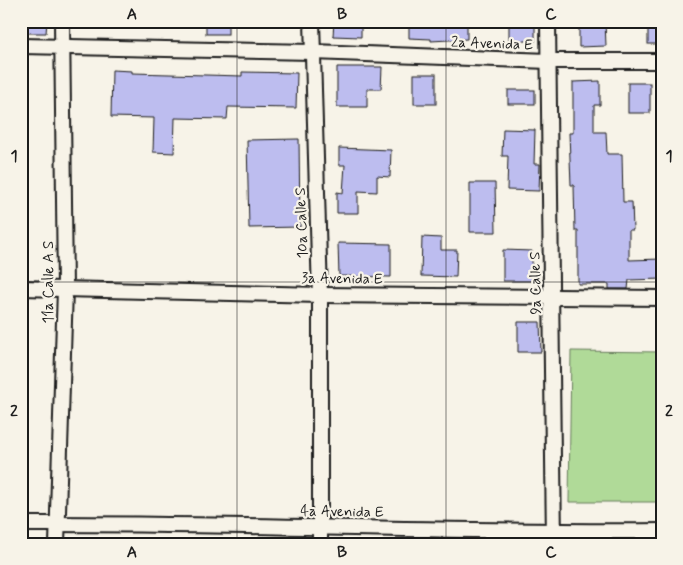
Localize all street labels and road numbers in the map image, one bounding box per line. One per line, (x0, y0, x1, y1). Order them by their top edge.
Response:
street label: 2a Avenida E (451, 33, 534, 55)
street label: 10a Calle S (291, 187, 313, 259)
street label: 11a Calle A S (39, 241, 59, 323)
street label: 9a Calle S (525, 251, 547, 315)
street label: 3a Avenida E (301, 268, 383, 290)
street label: 4a Avenida E (300, 501, 384, 523)

